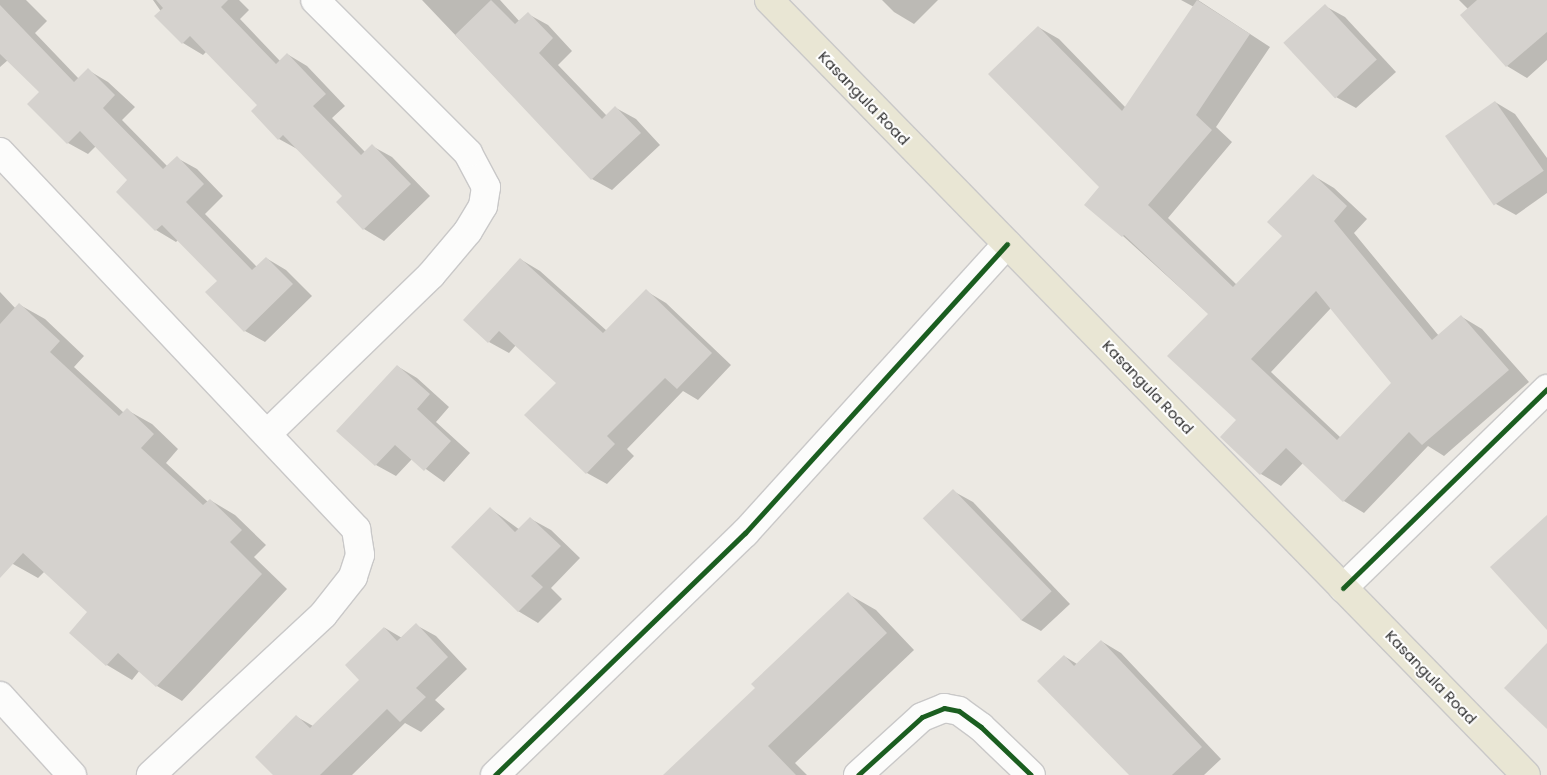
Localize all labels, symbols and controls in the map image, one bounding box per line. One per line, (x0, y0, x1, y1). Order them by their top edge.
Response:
street label: Kasangula Road (815, 47, 913, 149)
street label: Kasangula Road (1099, 336, 1197, 438)
street label: Kasangula Road (1382, 626, 1480, 728)

